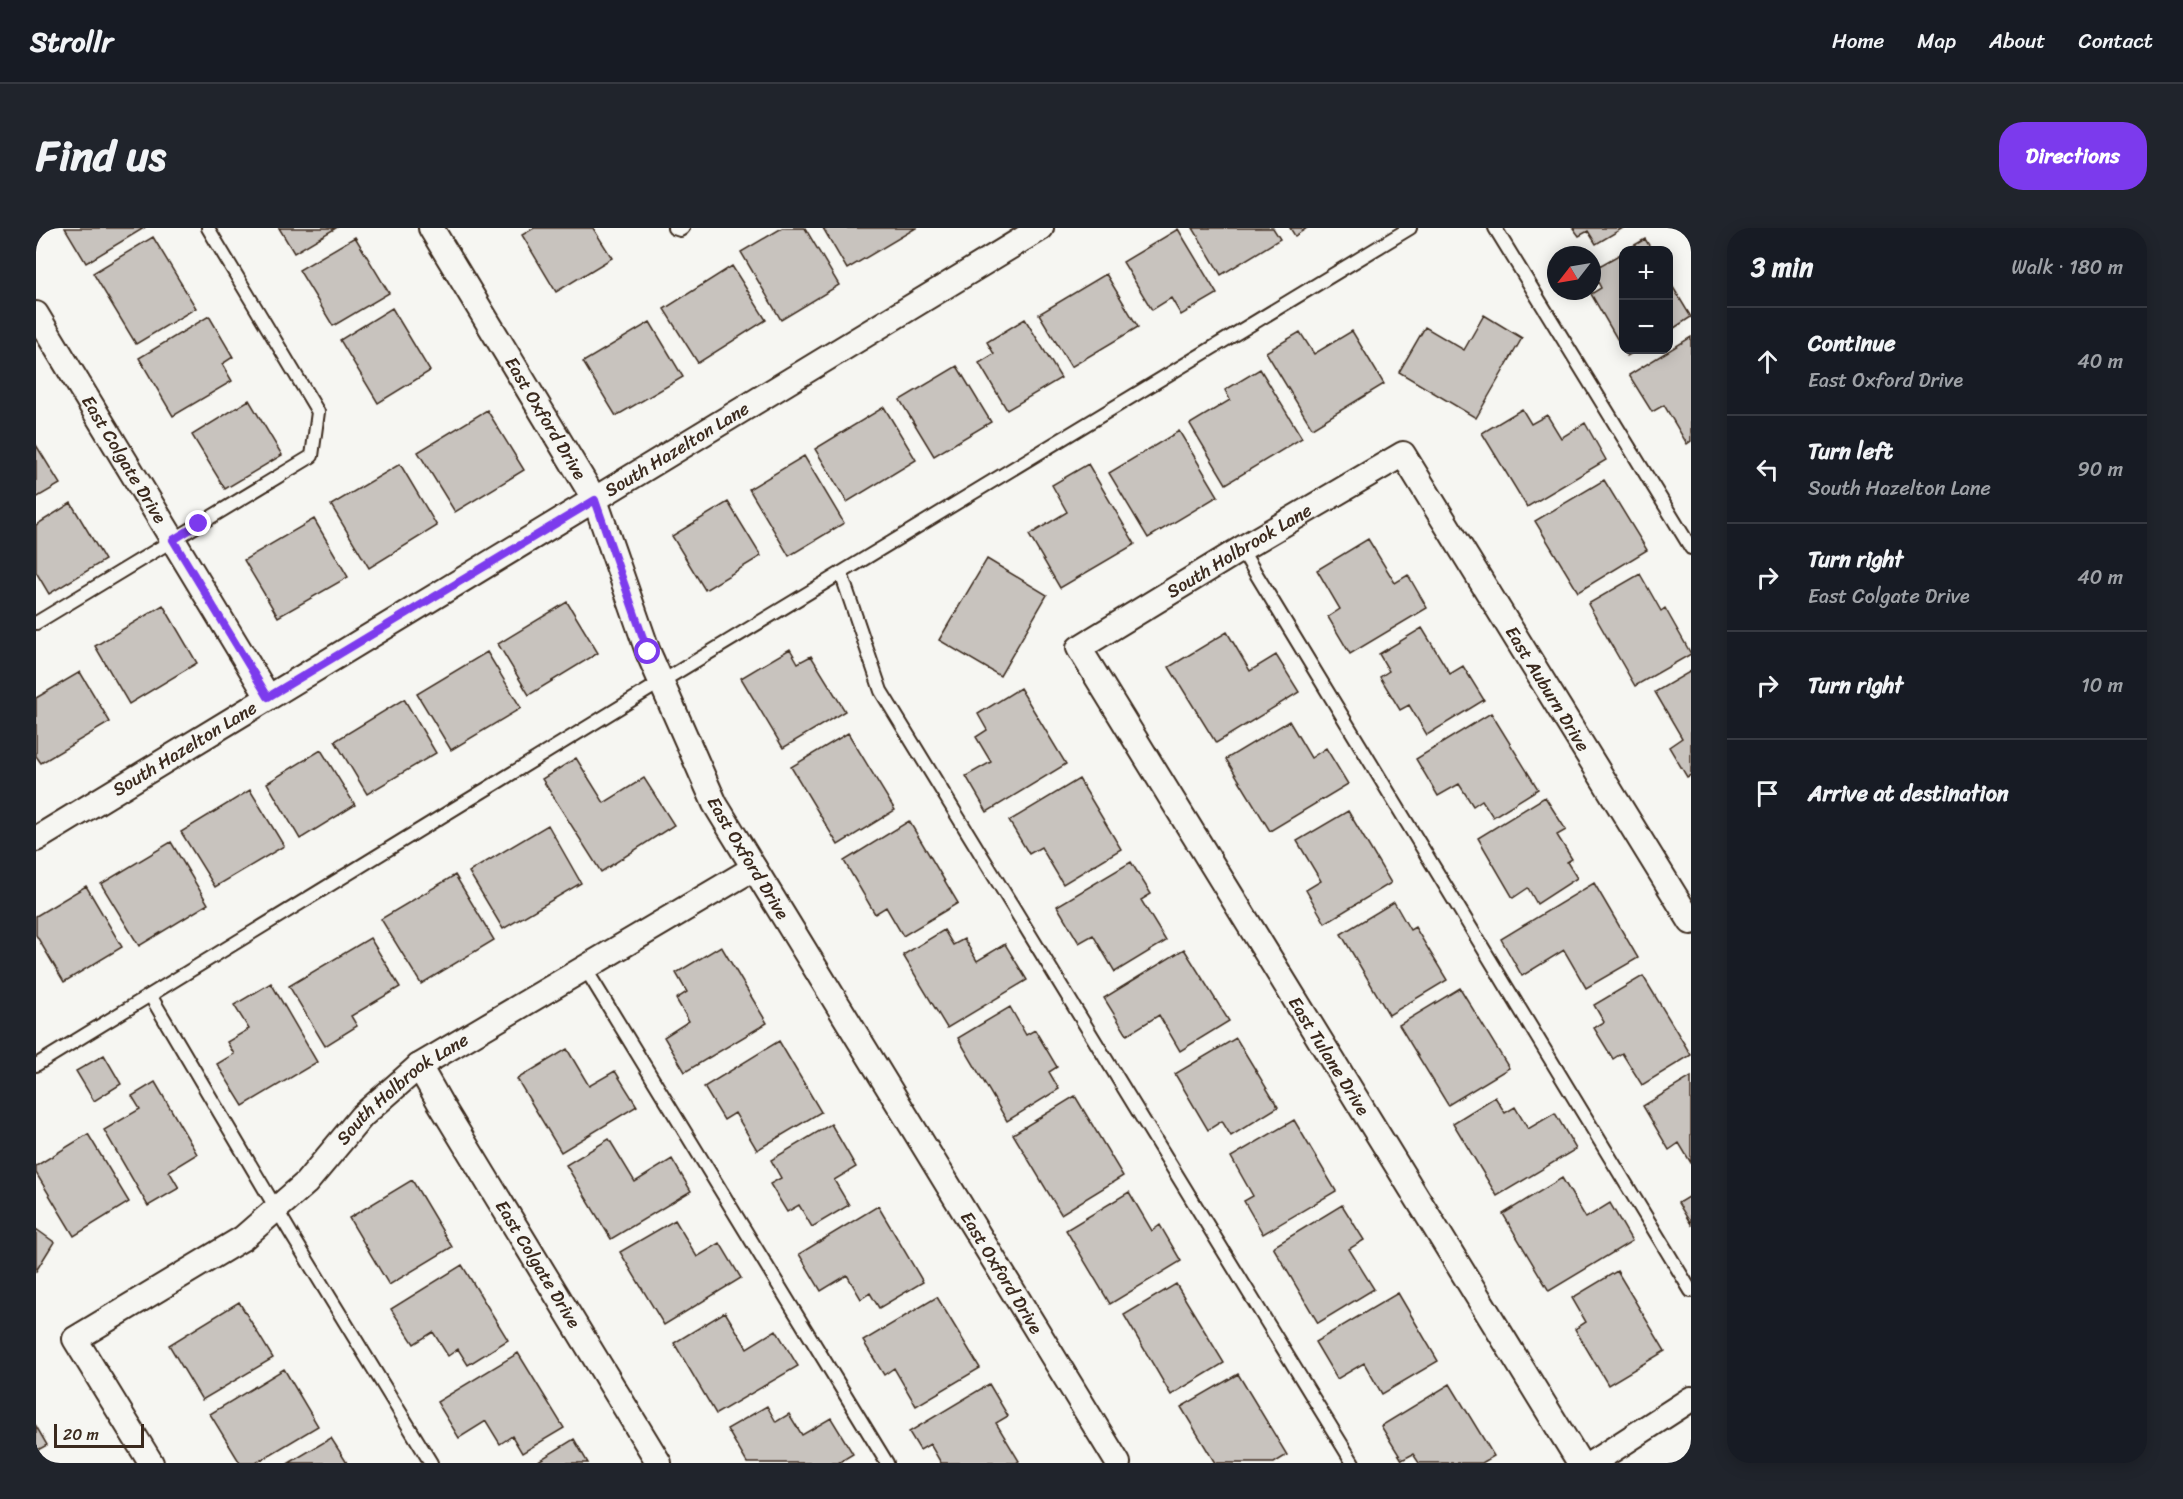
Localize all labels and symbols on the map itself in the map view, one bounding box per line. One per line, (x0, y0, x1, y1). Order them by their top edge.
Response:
north arrow (1547, 246, 1601, 300)
street label: East Oxford Drive (496, 350, 596, 486)
street label: East Colgate Drive (73, 389, 176, 530)
street label: South Hazelton Lane (598, 393, 756, 506)
street label: South Holbrook Lane (1160, 495, 1318, 607)
route end (185, 510, 211, 536)
street label: East Auburn Drive (1496, 619, 1599, 758)
route start (634, 638, 660, 664)
street label: South Hazelton Lane (106, 692, 263, 805)
street label: East Oxford Drive (698, 792, 798, 926)
street label: East Tulane Drive (1279, 990, 1379, 1122)
street label: South Holbrook Lane (328, 1024, 475, 1152)
street label: East Colgate Drive (486, 1194, 590, 1335)
street label: East Oxford Drive (951, 1205, 1052, 1341)
scale bar (54, 1421, 144, 1448)

